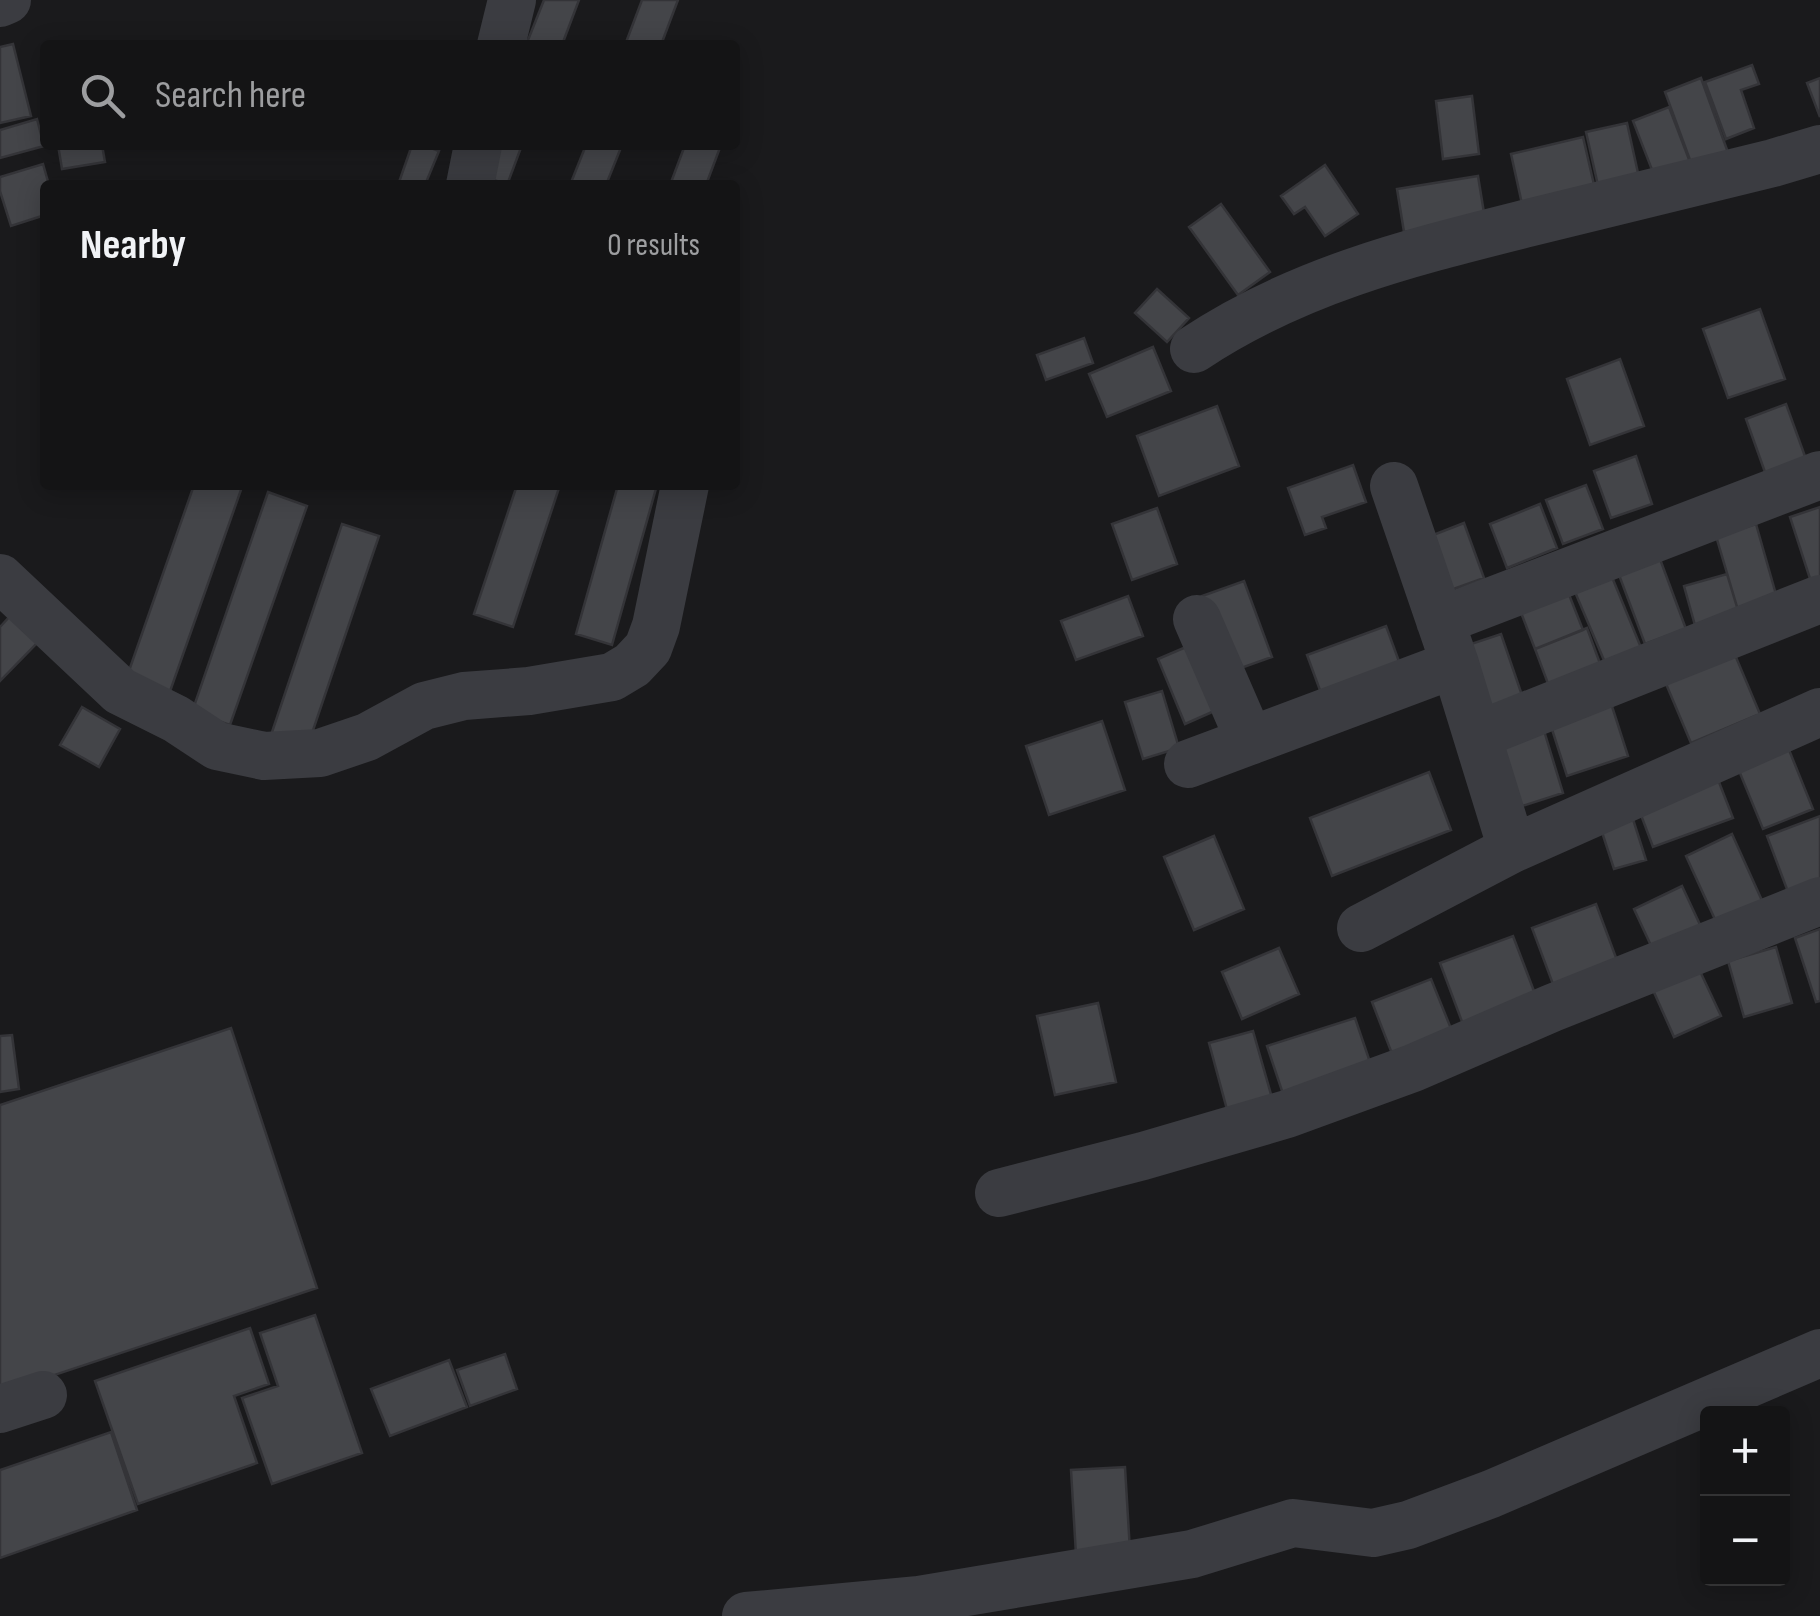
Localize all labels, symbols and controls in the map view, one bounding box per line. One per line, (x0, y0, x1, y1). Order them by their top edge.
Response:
search box (40, 40, 740, 150)
icon: search (75, 68, 130, 123)
text: Search here (155, 73, 306, 118)
text: Nearby (80, 220, 186, 271)
text: 0 results (607, 226, 700, 265)
map controls (1700, 1406, 1790, 1586)
button: + (1700, 1406, 1790, 1496)
button: − (1700, 1496, 1790, 1586)

